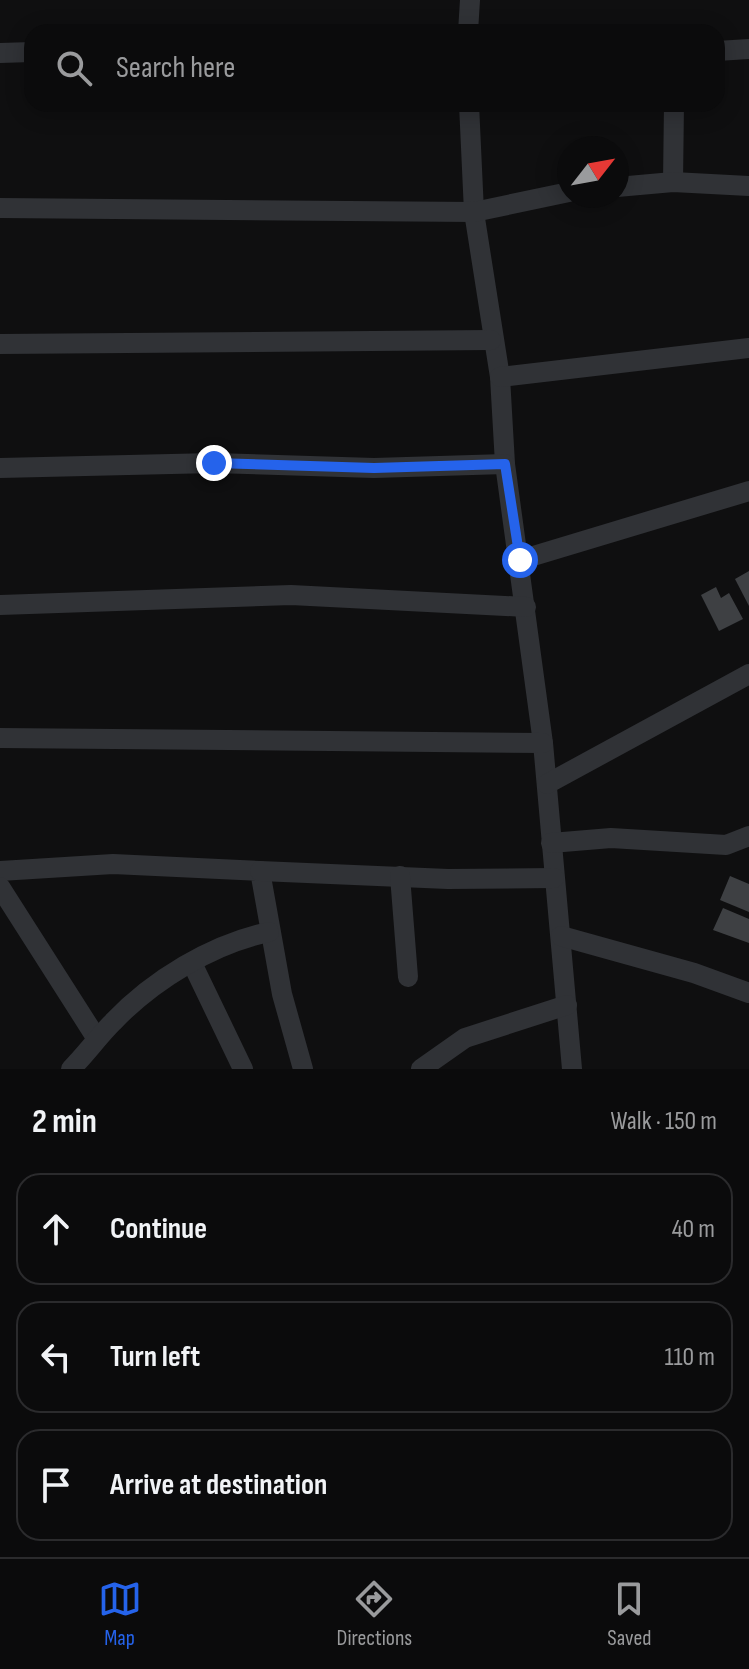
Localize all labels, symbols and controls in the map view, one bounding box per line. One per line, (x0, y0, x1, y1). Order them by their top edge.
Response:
search box (24, 24, 725, 112)
icon: search (52, 46, 96, 90)
text: Search here (116, 50, 235, 86)
north arrow (557, 136, 629, 208)
route end (196, 445, 232, 481)
route start (502, 542, 538, 578)
text: 2 min (32, 1101, 97, 1142)
text: Walk · 150 m (611, 1106, 717, 1137)
icon: ahead (34, 1207, 78, 1251)
text: Continue (110, 1211, 207, 1247)
text: 40 m (672, 1214, 715, 1245)
icon: left (34, 1335, 78, 1379)
text: Turn left (110, 1339, 200, 1375)
text: 110 m (664, 1342, 715, 1373)
icon: arrive (34, 1463, 78, 1507)
text: Arrive at destination (110, 1467, 327, 1503)
tab: Map (98, 1577, 142, 1652)
tab: Directions (337, 1577, 412, 1652)
tab: Saved (607, 1577, 651, 1652)

